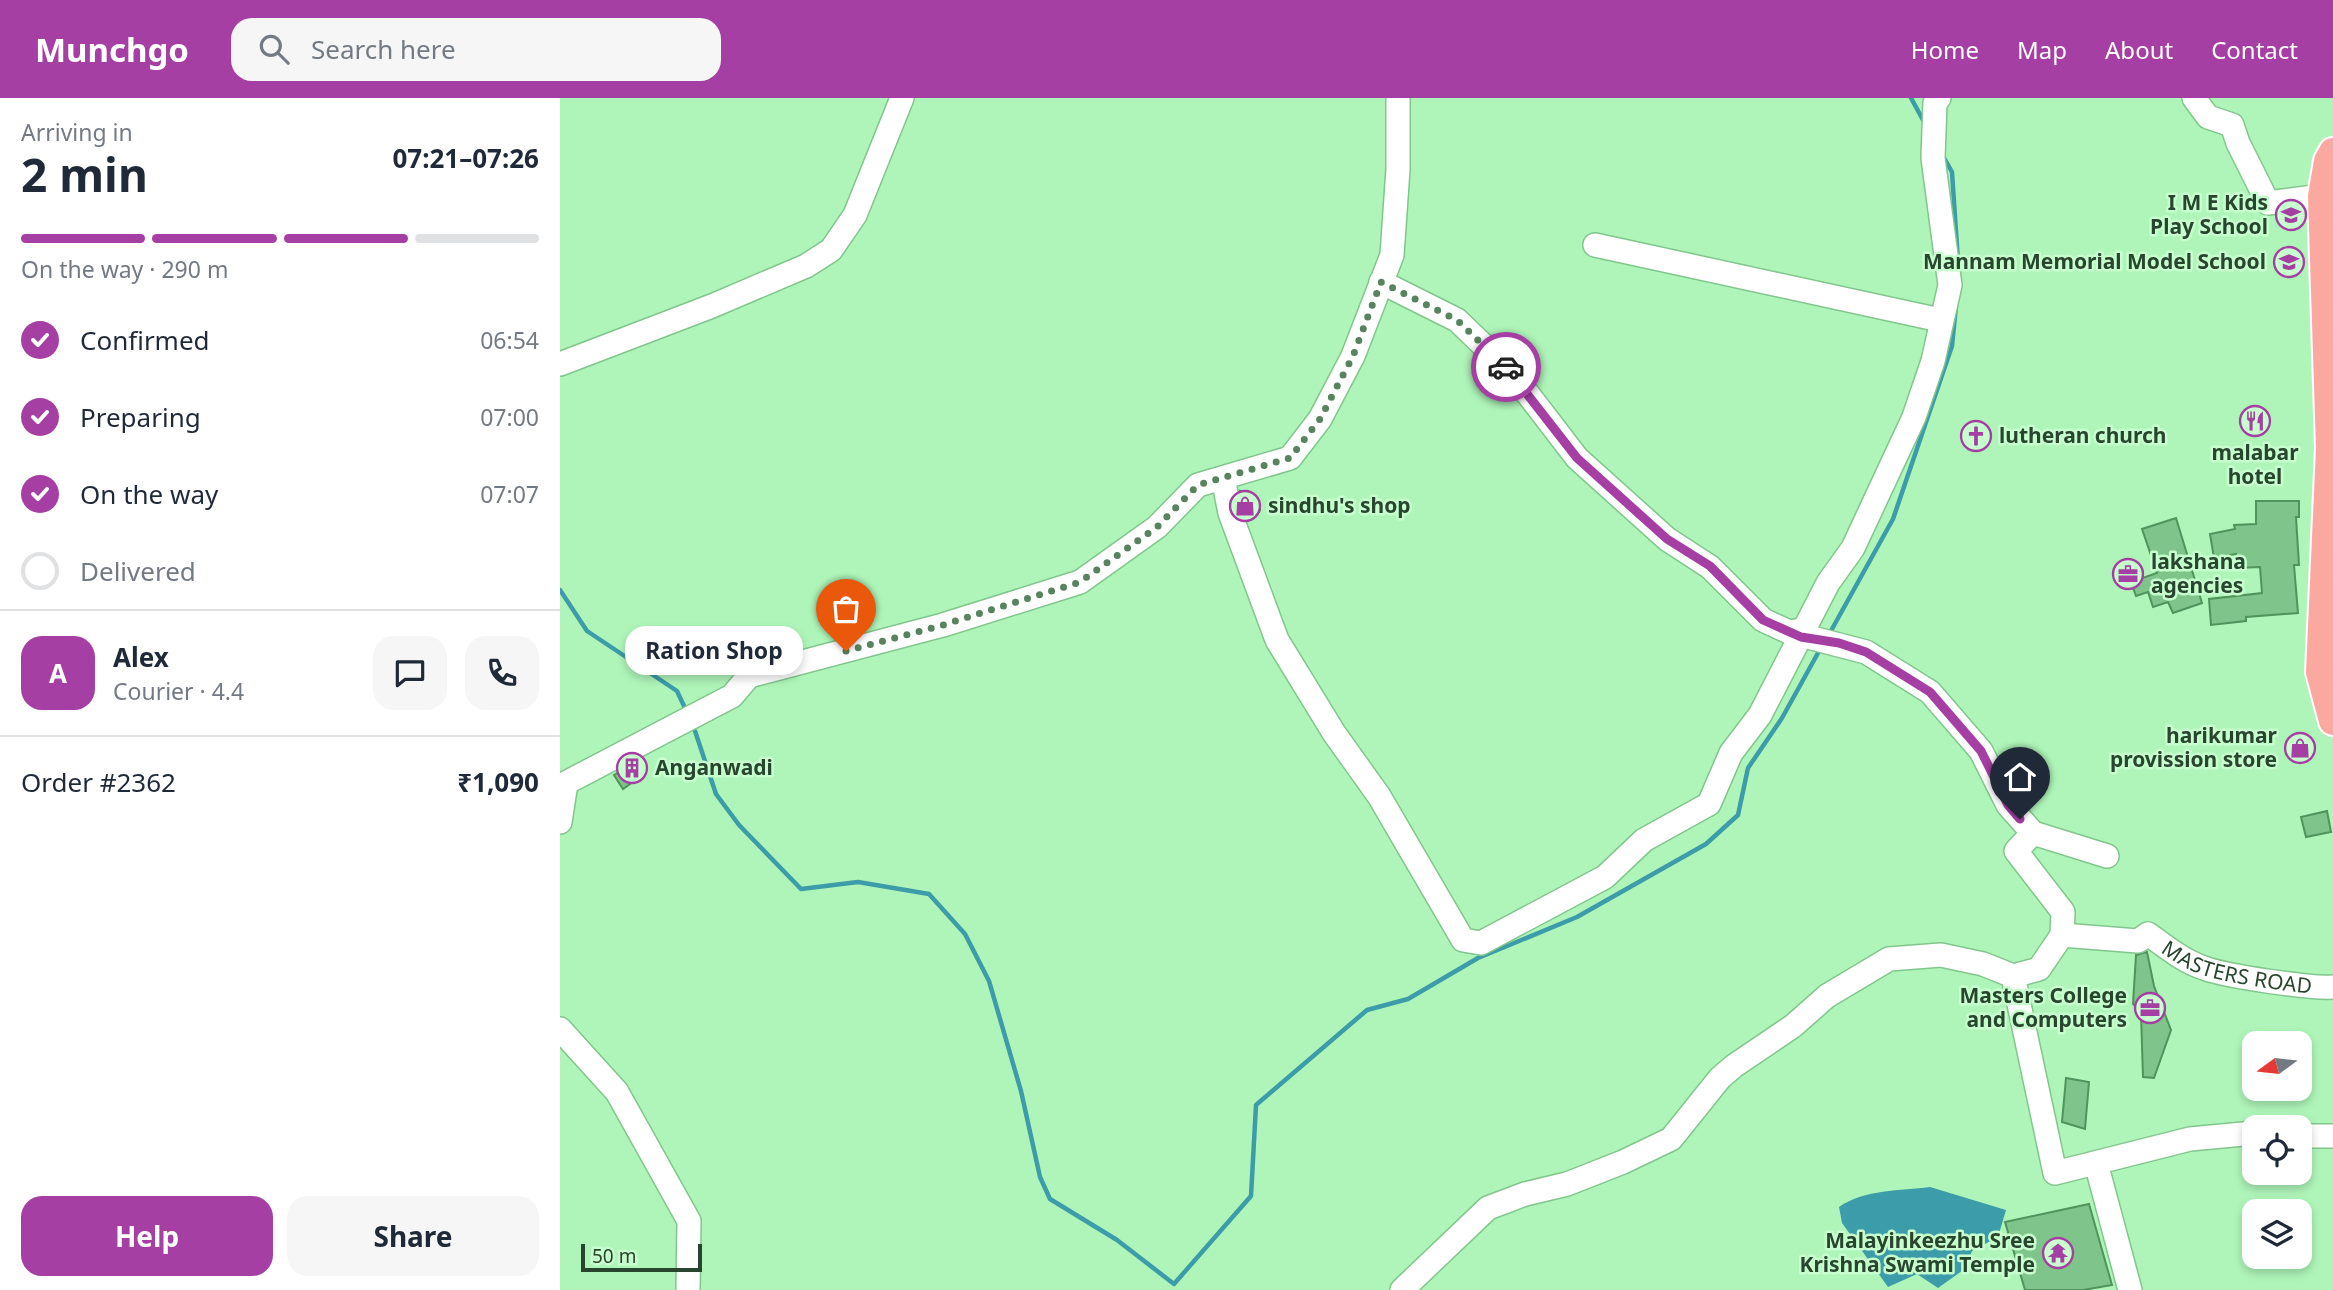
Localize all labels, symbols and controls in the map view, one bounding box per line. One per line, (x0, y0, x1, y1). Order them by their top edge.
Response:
search box (231, 18, 721, 81)
text: Munchgo (35, 27, 189, 72)
icon: search (255, 30, 293, 68)
text: Search here (311, 31, 456, 67)
text: Home (1911, 33, 1979, 66)
text: Map (2017, 33, 2067, 66)
text: About (2105, 33, 2173, 66)
text: Contact (2211, 33, 2298, 66)
text: Arriving in (21, 116, 133, 148)
text: 07:21–07:26 (392, 140, 539, 176)
text: 2 min (21, 143, 148, 205)
place label: I M E Kids Play School (2150, 188, 2268, 240)
school or university icon: I M E Kids Play School (2274, 198, 2308, 232)
school or university icon: Mannam Memorial Model School (2272, 245, 2306, 279)
place label: Mannam Memorial Model School (1923, 247, 2266, 275)
text: On the way · 290 m (21, 253, 228, 285)
icon: check (21, 321, 59, 359)
text: Confirmed (80, 322, 210, 358)
text: 06:54 (480, 324, 539, 356)
courier (1471, 332, 1541, 402)
icon: car (1487, 348, 1525, 386)
icon: check (21, 398, 59, 436)
text: Preparing (80, 399, 201, 435)
text: 07:00 (480, 401, 539, 433)
restaurant icon: malabar hotel (2238, 404, 2272, 438)
church icon: lutheran church (1959, 419, 1993, 453)
place label: lutheran church (1999, 421, 2166, 449)
place label: malabar hotel (2211, 438, 2299, 490)
icon: check (21, 475, 59, 513)
text: On the way (80, 476, 218, 512)
text: 07:07 (480, 478, 539, 510)
shop icon: sindhu's shop (1228, 489, 1262, 523)
place label: sindhu's shop (1268, 491, 1411, 519)
place label: lakshana agencies (2151, 547, 2246, 599)
text: Delivered (80, 553, 196, 589)
office icon: lakshana agencies (2111, 557, 2145, 591)
pin (816, 579, 876, 651)
icon: bag (827, 590, 865, 628)
callout: Ration Shop (625, 626, 804, 676)
text: Ration Shop (645, 634, 783, 666)
button: chat (373, 636, 447, 710)
button: phone (465, 636, 539, 710)
text: Alex (113, 639, 169, 675)
text: A (49, 655, 67, 691)
text: Courier · 4.4 (113, 675, 244, 707)
place label: harikumar provission store (2110, 721, 2278, 773)
shop icon: harikumar provission store (2283, 731, 2317, 765)
pin (1990, 747, 2050, 819)
building icon: Anganwadi (615, 751, 649, 785)
place label: Anganwadi (655, 753, 773, 781)
icon: home (2001, 758, 2039, 796)
text: Order #2362 (21, 764, 176, 800)
text: ₹1,090 (457, 764, 539, 800)
street label: MASTERS ROAD (2157, 933, 2313, 999)
place label: Masters College and Computers (1960, 981, 2127, 1033)
office icon: Masters College and Computers (2133, 991, 2167, 1025)
north arrow (2242, 1031, 2312, 1101)
map controls (2242, 1031, 2312, 1269)
button: locate (2242, 1115, 2312, 1185)
button: Help (21, 1196, 273, 1276)
button: Share (287, 1196, 539, 1276)
button: layers (2242, 1199, 2312, 1269)
place label: Malayinkeezhu Sree Krishna Swami Temple (1799, 1226, 2035, 1278)
temple icon: Malayinkeezhu Sree Krishna Swami Temple (2041, 1236, 2075, 1270)
scale bar (581, 1241, 702, 1273)
text: 50 m (592, 1243, 636, 1269)

